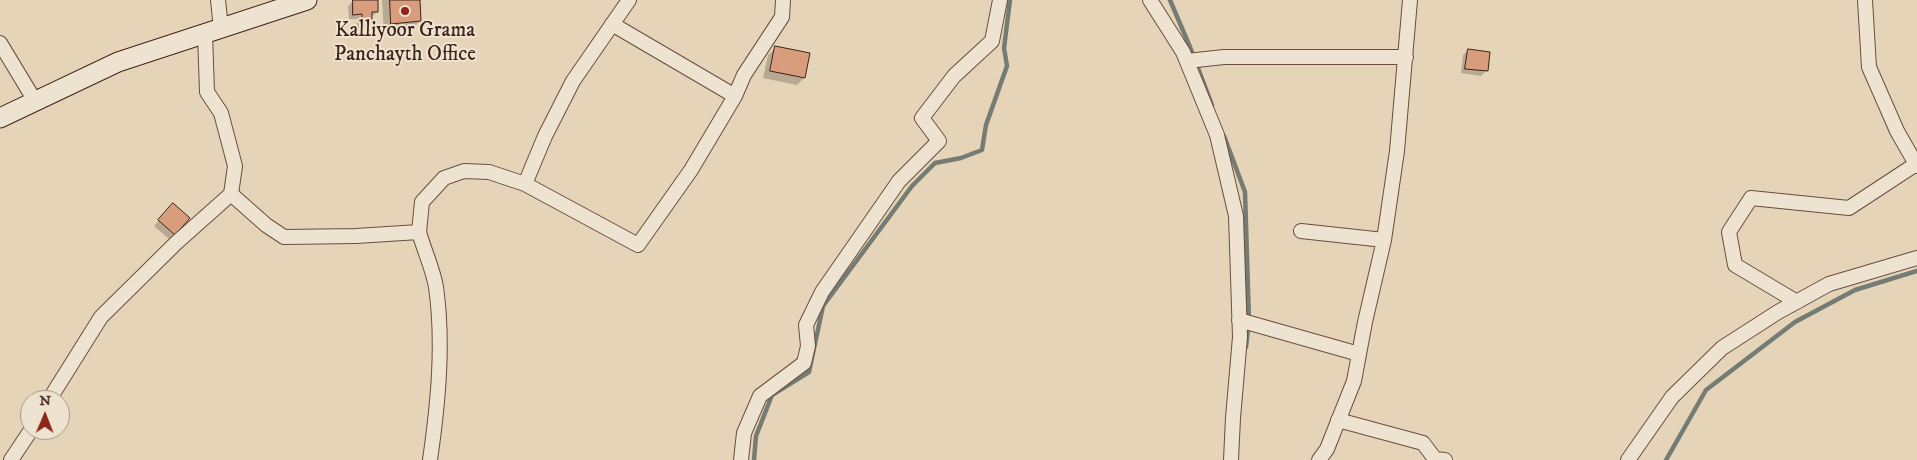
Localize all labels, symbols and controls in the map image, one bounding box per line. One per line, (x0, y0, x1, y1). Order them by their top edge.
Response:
marker: Kalliyoor Grama Panchayth Office (399, 5, 411, 17)
place label: Kalliyoor Grama Panchayth Office (334, 19, 476, 69)
north arrow (20, 390, 70, 440)
text: N (39, 392, 51, 410)

